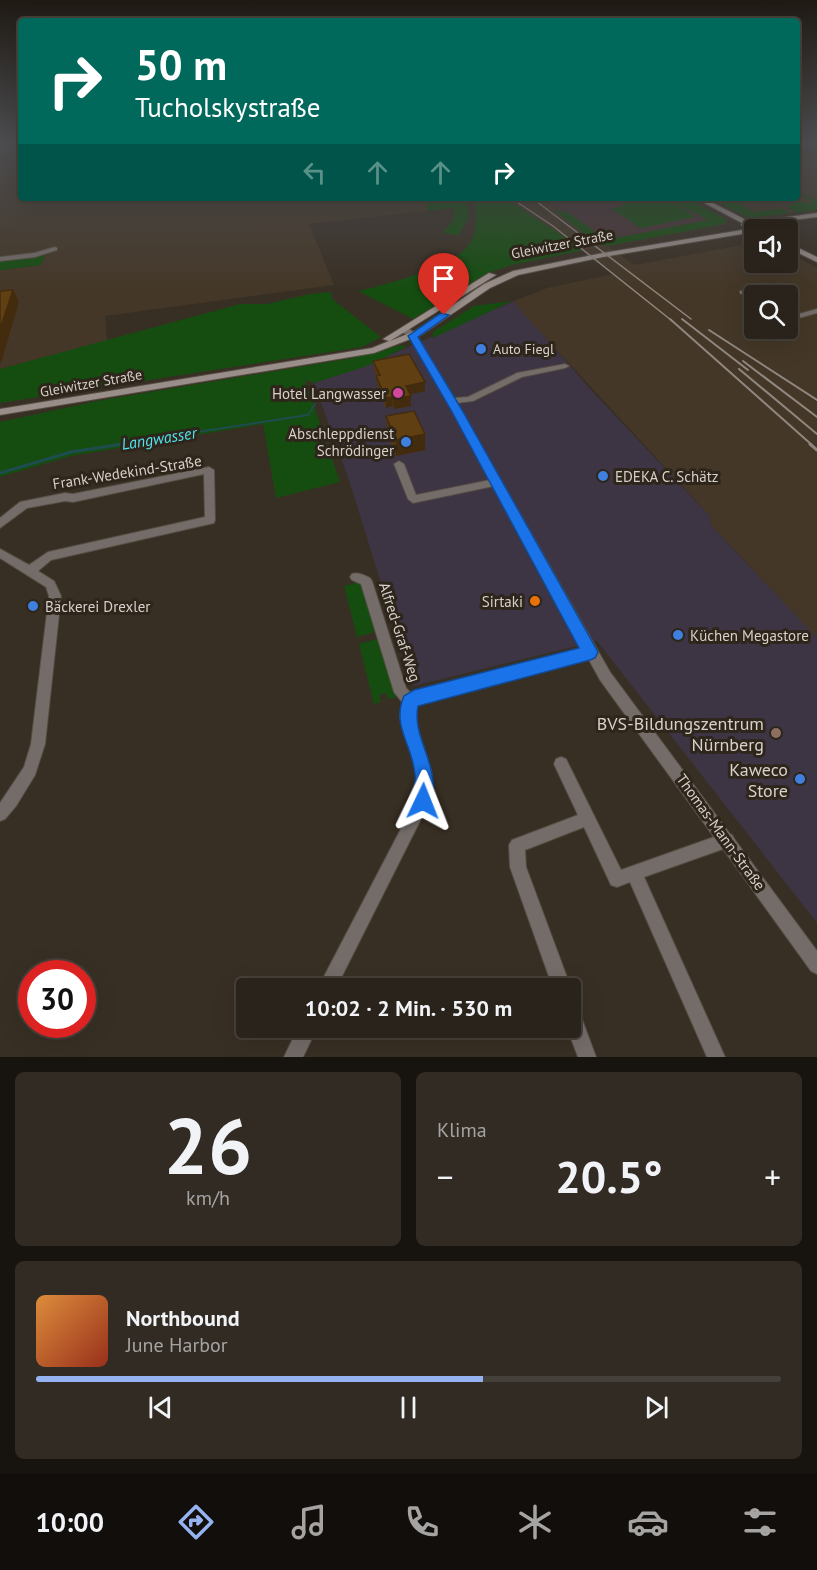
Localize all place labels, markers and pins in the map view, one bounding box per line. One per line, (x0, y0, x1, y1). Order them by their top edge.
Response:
pin (418, 253, 469, 315)
place label: Auto Fiegl (493, 340, 554, 358)
marker: Auto Fiegl (474, 342, 488, 356)
place label: Hotel Langwasser (272, 384, 386, 403)
marker: Hotel Langwasser (391, 386, 405, 400)
place label: Abschleppdienst Schrödinger (288, 424, 394, 460)
marker: Abschleppdienst Schrödinger (399, 435, 413, 449)
place label: EDEKA C. Schätz (615, 467, 719, 486)
marker: EDEKA C. Schätz (596, 469, 610, 483)
place label: Sirtaki (482, 592, 523, 611)
marker: Sirtaki (528, 594, 542, 608)
place label: Bäckerei Drexler (45, 597, 150, 616)
marker: Bäckerei Drexler (26, 599, 40, 613)
place label: Küchen Megastore (690, 626, 809, 645)
marker: Küchen Megastore (671, 628, 685, 642)
place label: BVS-Bildungszentrum Nürnberg (597, 712, 764, 756)
marker: BVS-Bildungszentrum Nürnberg (769, 726, 783, 740)
place label: Kaweco Store (729, 758, 788, 802)
marker: Kaweco Store (793, 772, 807, 786)

